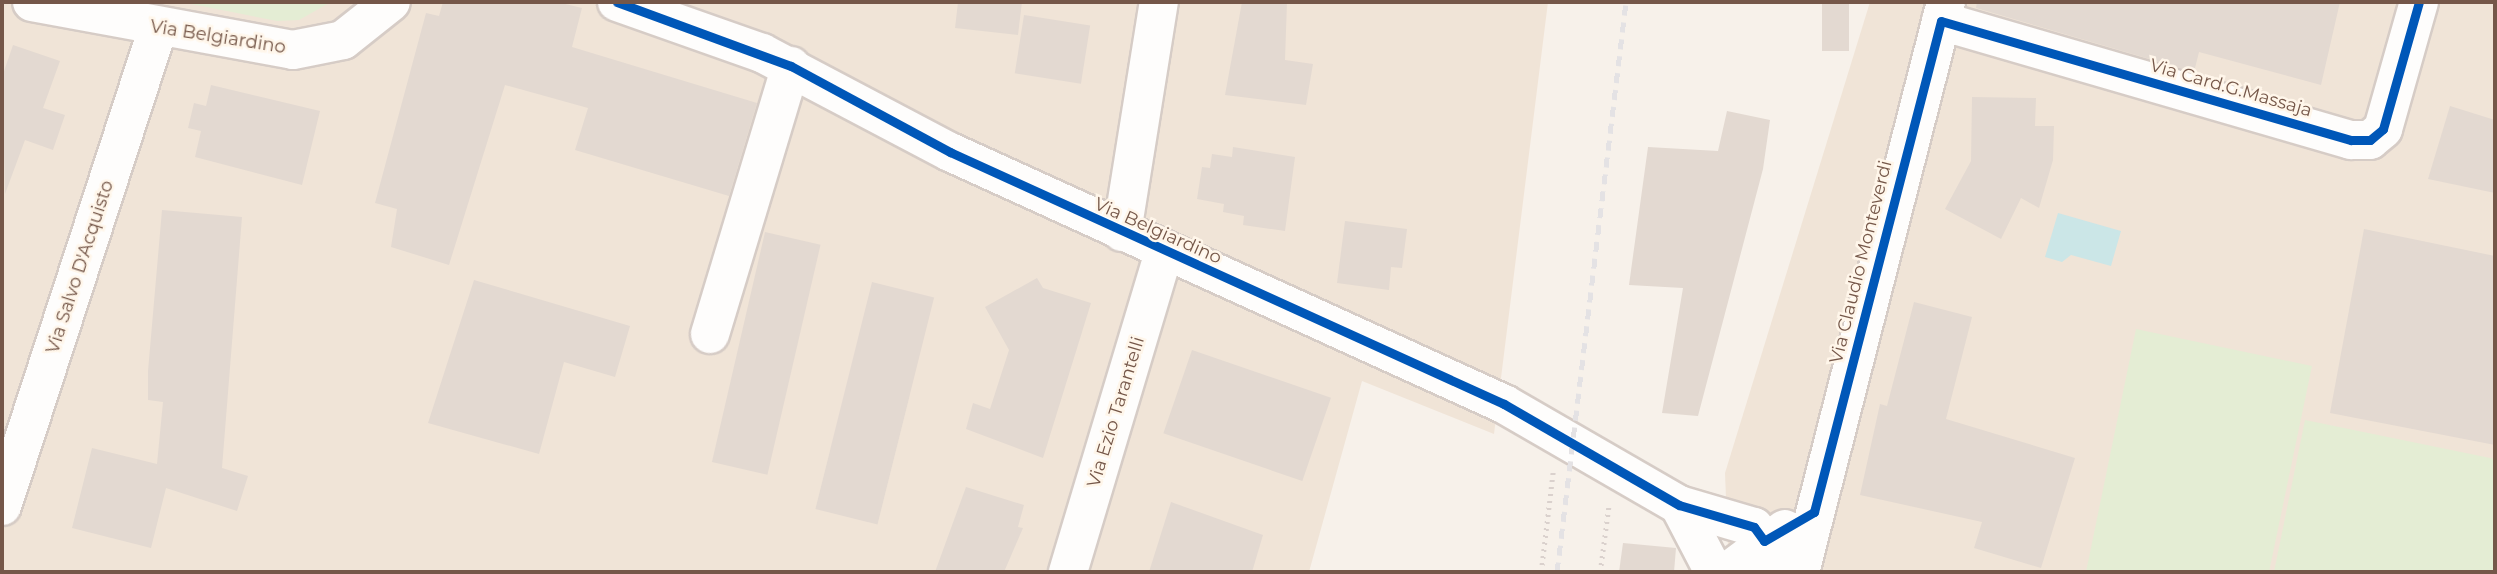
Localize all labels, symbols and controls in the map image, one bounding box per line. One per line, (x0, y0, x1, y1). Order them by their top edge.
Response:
street label: Via Belgiardino (149, 16, 287, 58)
street label: Via Card.G.Massaja (2147, 54, 2315, 122)
street label: Via Claudio Monteverdi (1825, 158, 1897, 366)
street label: Via Salvo D'Acquisto (42, 178, 118, 356)
street label: Via Belgiardino (1091, 193, 1225, 269)
street label: Via Ezio Tarantelli (1083, 334, 1149, 490)

